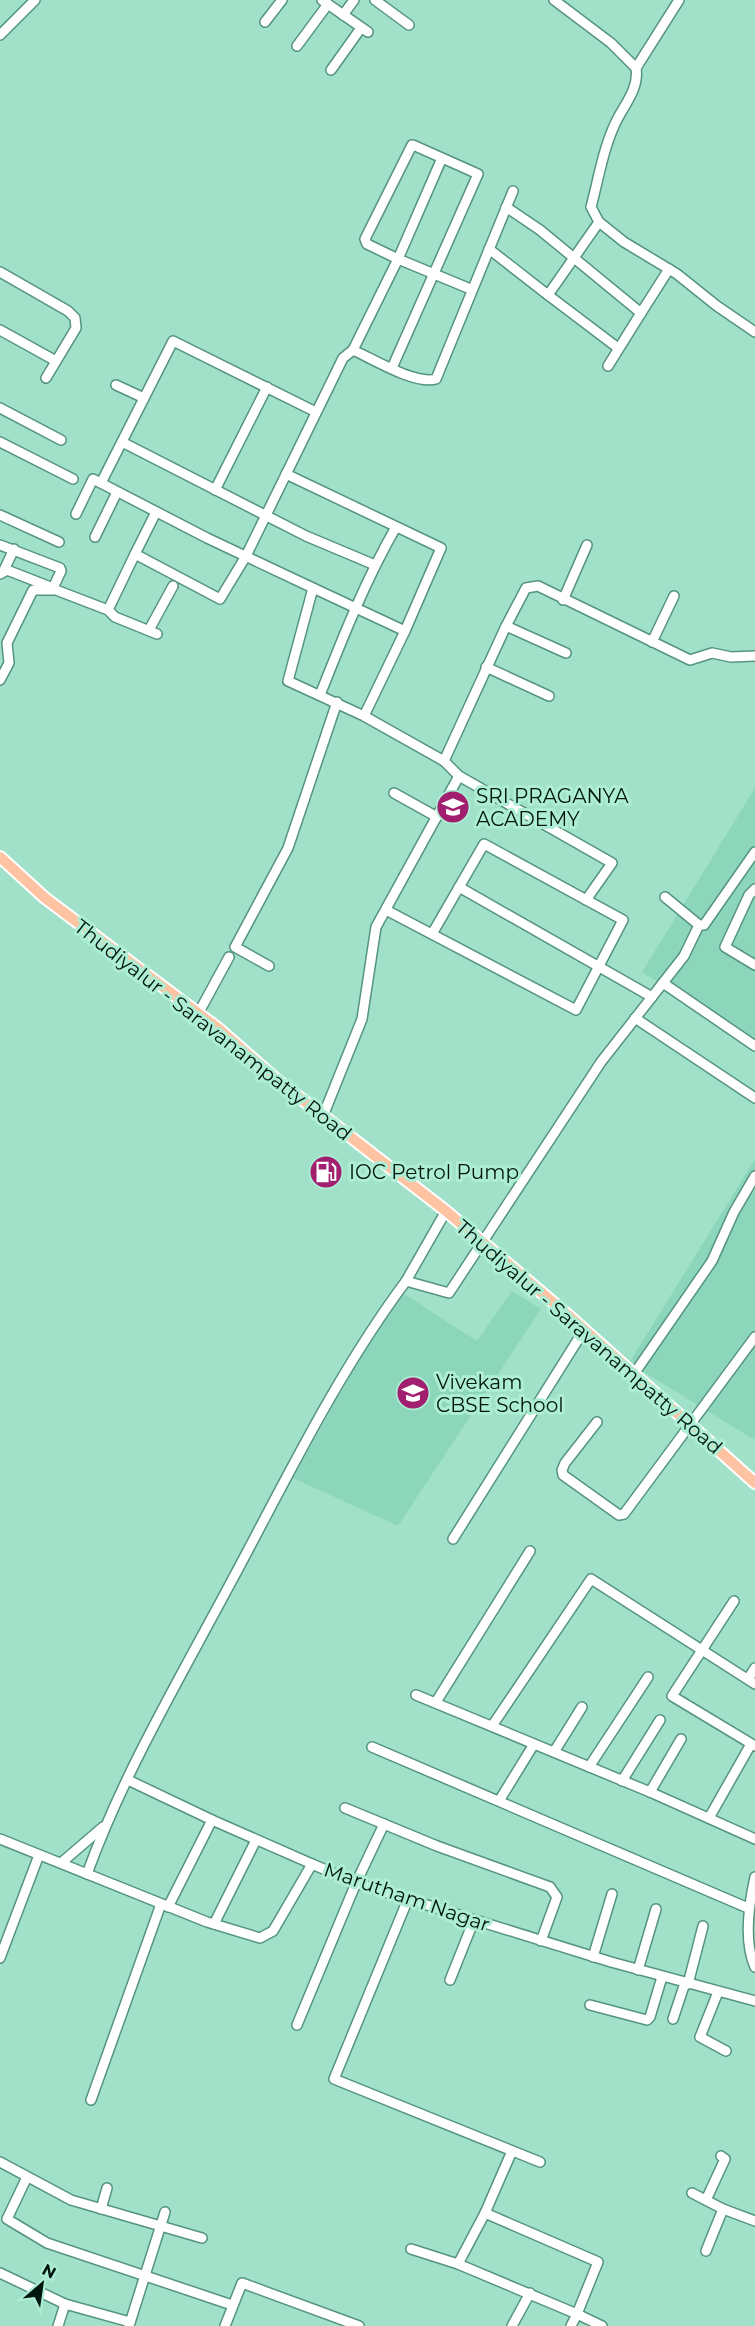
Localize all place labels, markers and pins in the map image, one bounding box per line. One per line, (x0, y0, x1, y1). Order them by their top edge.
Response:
place label: SRI PRAGANYA ACADEMY (476, 784, 629, 831)
school or university icon: SRI PRAGANYA ACADEMY (435, 789, 471, 825)
fuel station icon: IOC Petrol Pump (308, 1154, 344, 1190)
place label: IOC Petrol Pump (349, 1160, 519, 1184)
place label: Vivekam CBSE School (436, 1370, 564, 1417)
school or university icon: Vivekam CBSE School (395, 1375, 431, 1411)

